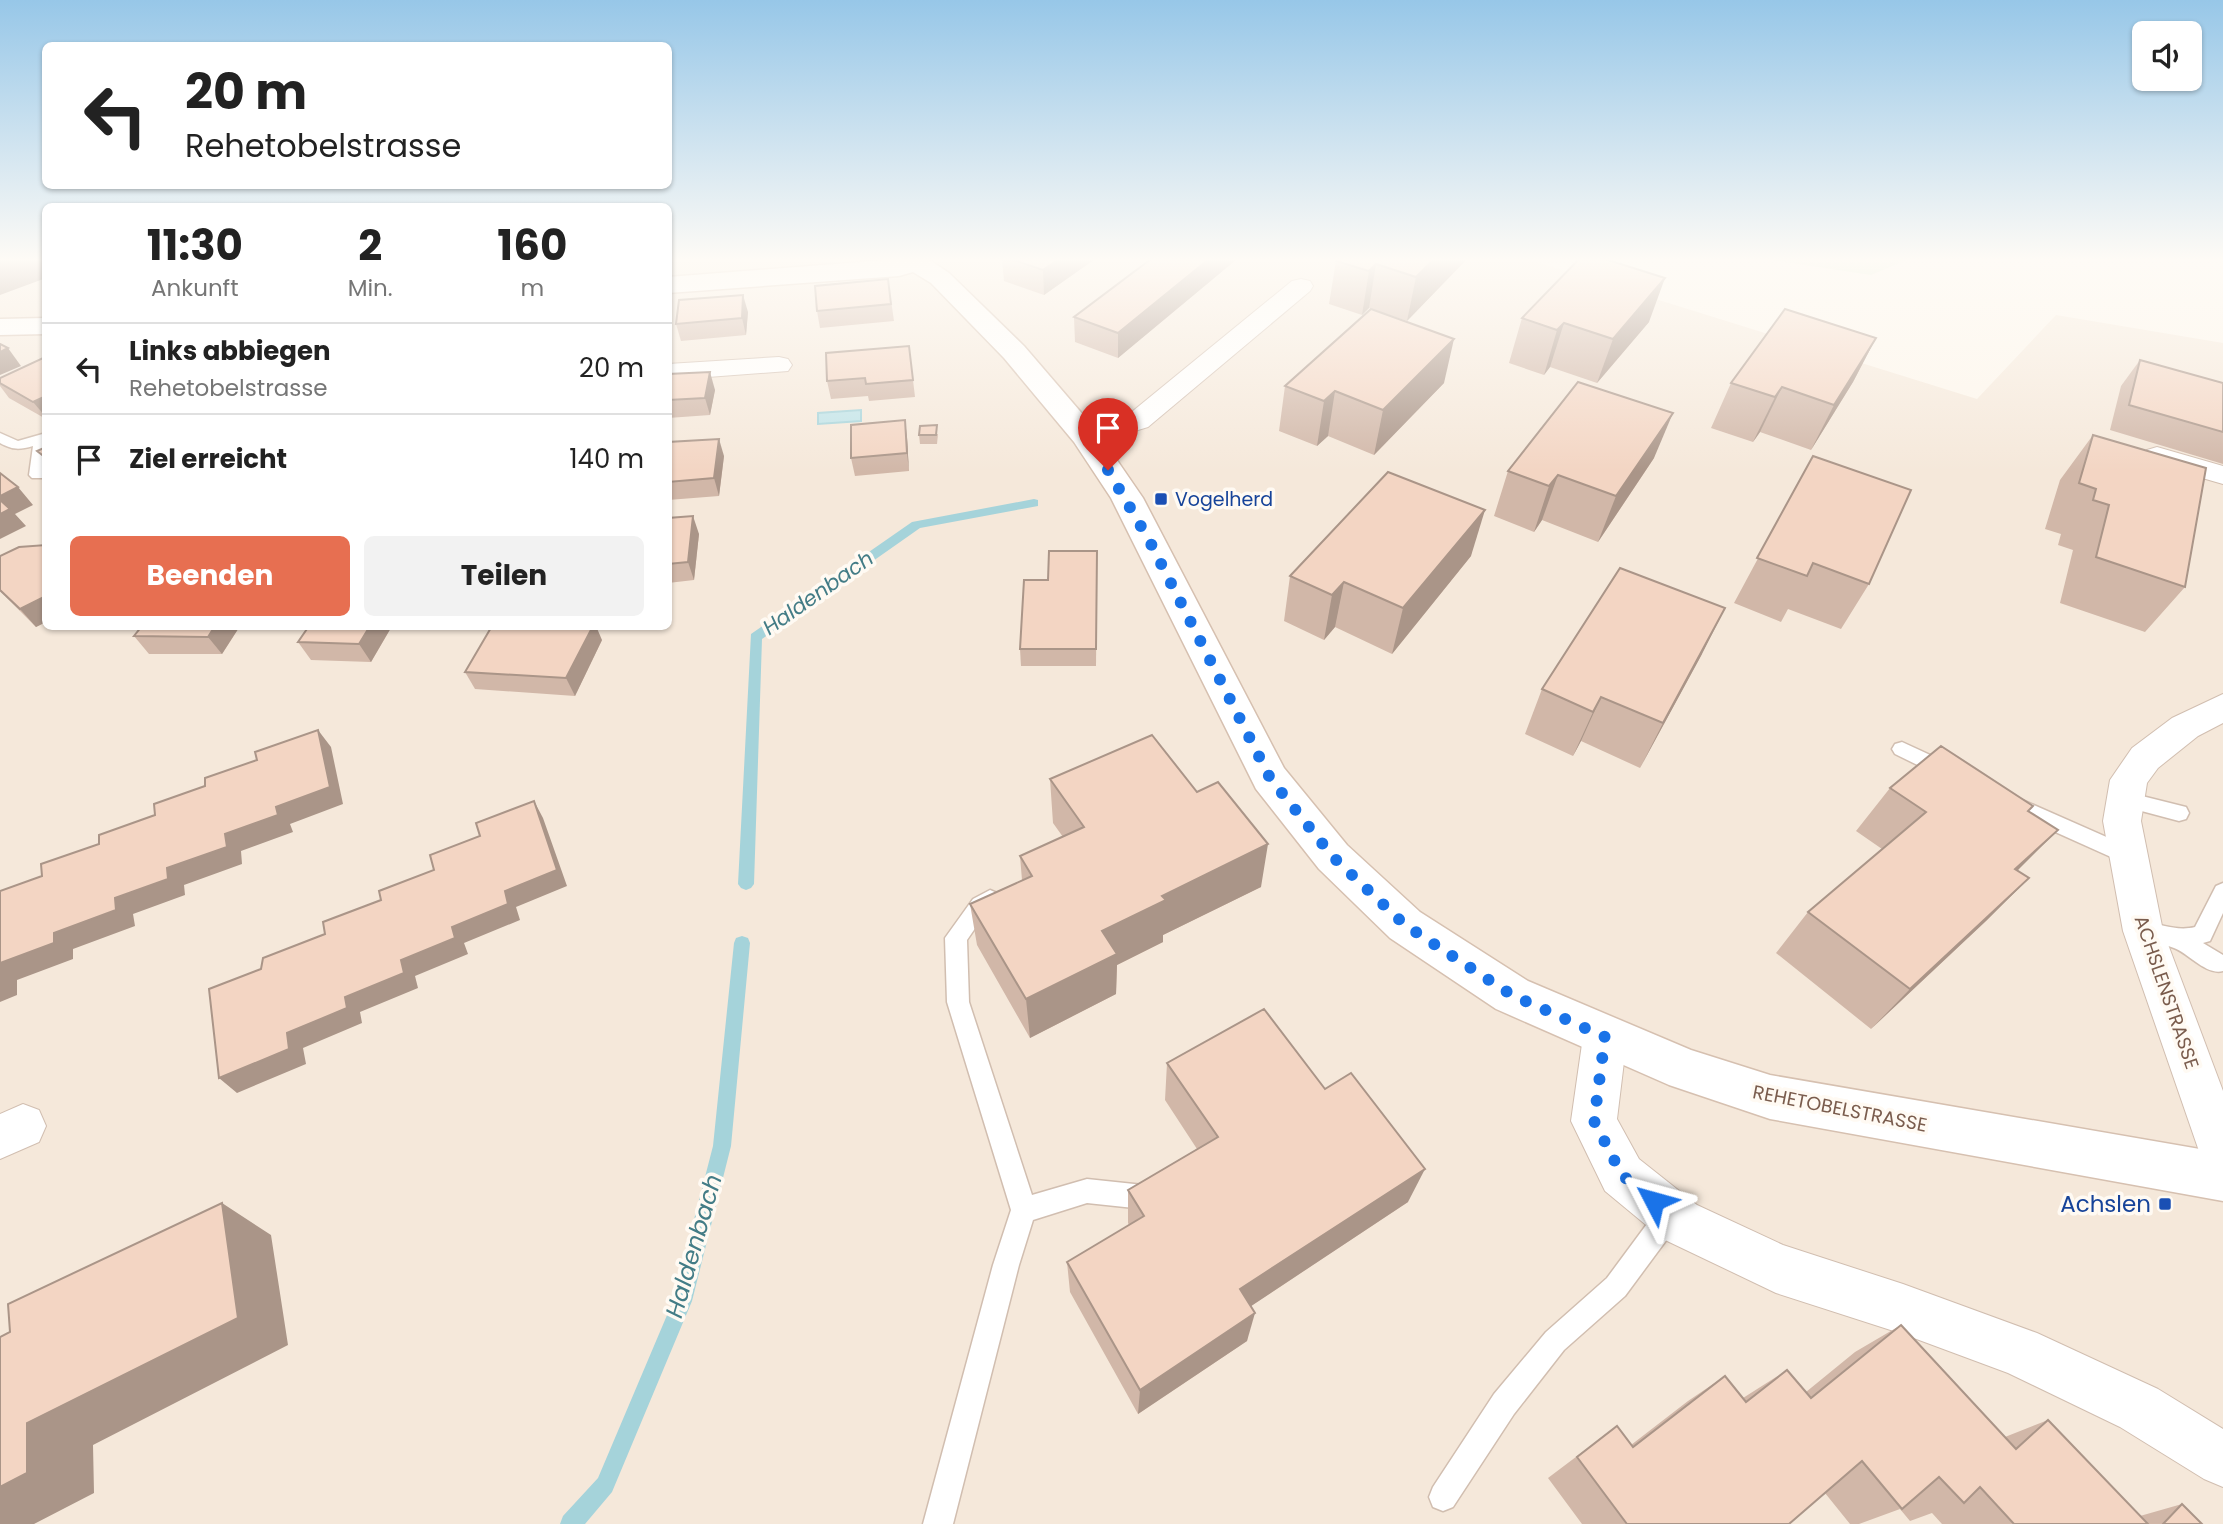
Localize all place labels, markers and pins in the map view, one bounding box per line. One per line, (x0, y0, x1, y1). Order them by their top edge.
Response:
pin (1078, 398, 1138, 470)
place label: Vogelherd (1175, 486, 1273, 513)
marker: Vogelherd (1153, 491, 1169, 507)
place label: Achslen (2060, 1188, 2151, 1220)
marker: Achslen (2157, 1196, 2173, 1212)

